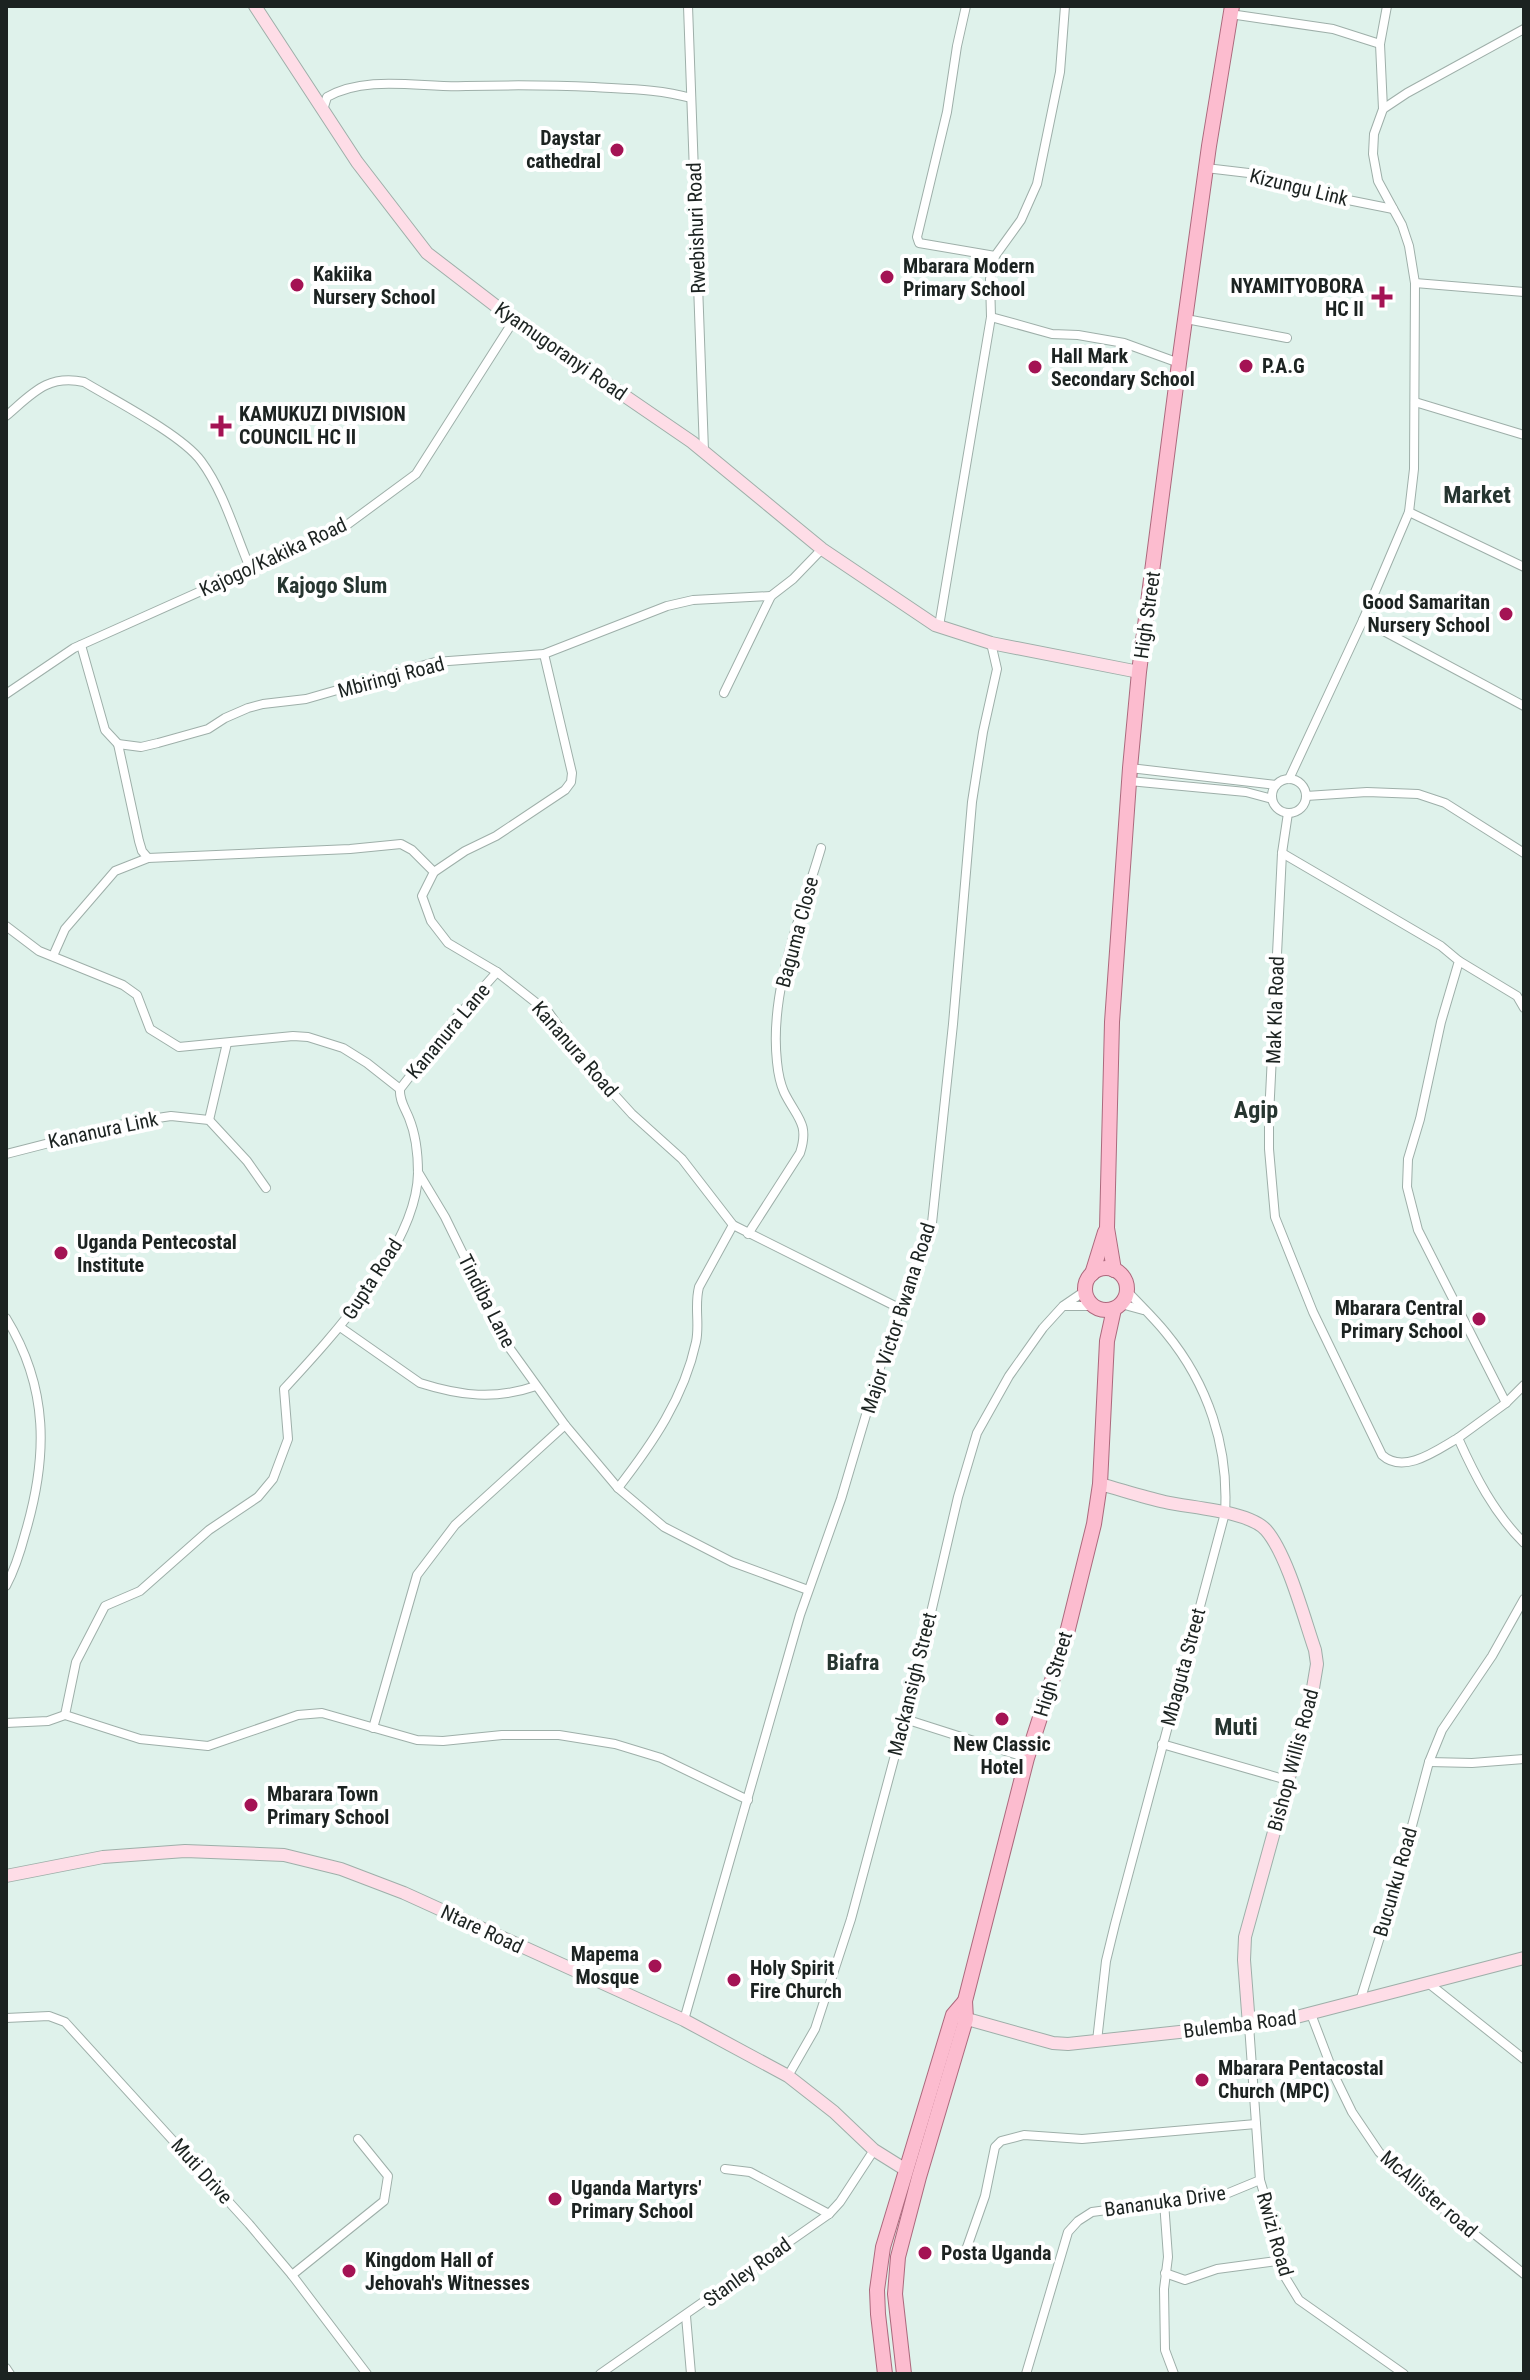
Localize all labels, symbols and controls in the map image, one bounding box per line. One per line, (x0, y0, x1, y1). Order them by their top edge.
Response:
place label: Daystar cathedral (526, 126, 601, 173)
marker: Daystar cathedral (608, 141, 626, 159)
street label: Rwebishuri Road (682, 162, 710, 294)
street label: Kizungu Link (1247, 163, 1351, 211)
place label: Mbarara Modern Primary School (903, 254, 1035, 301)
place label: Kakiika Nursery School (313, 262, 435, 309)
marker: Mbarara Modern Primary School (878, 268, 896, 286)
place label: NYAMITYOBORA HC II (1230, 274, 1364, 321)
marker: Kakiika Nursery School (288, 276, 306, 294)
marker: NYAMITYOBORA HC II (1371, 286, 1393, 308)
street label: Kyamugoranyi Road (490, 297, 632, 405)
place label: Hall Mark Secondary School (1051, 344, 1195, 391)
place label: P.A.G (1262, 354, 1305, 378)
marker: P.A.G (1237, 357, 1255, 375)
marker: Hall Mark Secondary School (1026, 358, 1044, 376)
place label: KAMUKUZI DIVISION COUNCIL HC II (239, 402, 406, 449)
marker: KAMUKUZI DIVISION COUNCIL HC II (210, 415, 232, 437)
district label: Market (1443, 481, 1511, 509)
street label: Kajogo/Kakika Road (196, 512, 350, 602)
street label: High Street (1129, 570, 1165, 660)
district label: Kajogo Slum (277, 573, 387, 598)
place label: Good Samaritan Nursery School (1362, 590, 1490, 637)
marker: Good Samaritan Nursery School (1497, 605, 1515, 623)
street label: Mbiringi Road (335, 651, 447, 703)
street label: Baguma Close (771, 874, 823, 990)
street label: Mak Kla Road (1261, 956, 1289, 1064)
street label: Kananura Lane (401, 978, 495, 1084)
street label: Kananura Road (527, 996, 623, 1102)
district label: Agip (1234, 1096, 1278, 1124)
street label: Kananura Link (46, 1107, 160, 1153)
street label: Major Victor Bwana Road (856, 1220, 940, 1416)
place label: Uganda Pentecostal Institute (77, 1230, 237, 1277)
street label: Gupta Road (337, 1234, 407, 1324)
marker: Uganda Pentecostal Institute (52, 1244, 70, 1262)
street label: Tindiba Lane (453, 1250, 521, 1352)
place label: Mbarara Central Primary School (1335, 1296, 1463, 1343)
marker: Mbarara Central Primary School (1470, 1310, 1488, 1328)
street label: Mbaguta Street (1156, 1605, 1210, 1729)
street label: Mackansigh Street (883, 1610, 941, 1758)
street label: High Street (1029, 1628, 1077, 1720)
district label: Biafra (827, 1650, 879, 1675)
street label: Bishop Willis Road (1262, 1686, 1324, 1834)
marker: New Classic Hotel (993, 1710, 1011, 1728)
district label: Muti (1214, 1713, 1258, 1741)
place label: New Classic Hotel (953, 1732, 1051, 1779)
place label: Mbarara Town Primary School (267, 1782, 389, 1829)
marker: Mbarara Town Primary School (242, 1796, 260, 1814)
street label: Bucunku Road (1368, 1825, 1422, 1939)
street label: Ntare Road (437, 1900, 527, 1958)
place label: Mapema Mosque (571, 1942, 639, 1989)
place label: Holy Spirit Fire Church (750, 1956, 842, 2003)
marker: Mapema Mosque (646, 1957, 664, 1975)
marker: Holy Spirit Fire Church (725, 1971, 743, 1989)
street label: Bulemba Road (1182, 2005, 1298, 2043)
place label: Mbarara Pentacostal Church (MPC) (1218, 2056, 1384, 2103)
marker: Mbarara Pentacostal Church (MPC) (1193, 2071, 1211, 2089)
street label: Muti Drive (166, 2133, 238, 2209)
street label: McAllister road (1376, 2146, 1482, 2242)
place label: Uganda Martyrs' Primary School (571, 2176, 701, 2223)
street label: Bananuka Drive (1103, 2181, 1227, 2221)
street label: Rwizi Road (1252, 2189, 1298, 2279)
marker: Uganda Martyrs' Primary School (546, 2190, 564, 2208)
street label: Stanley Road (698, 2232, 796, 2312)
place label: Posta Uganda (941, 2241, 1052, 2265)
marker: Posta Uganda (916, 2244, 934, 2262)
place label: Kingdom Hall of Jehovah's Witnesses (365, 2248, 530, 2295)
marker: Kingdom Hall of Jehovah's Witnesses (340, 2262, 358, 2280)

